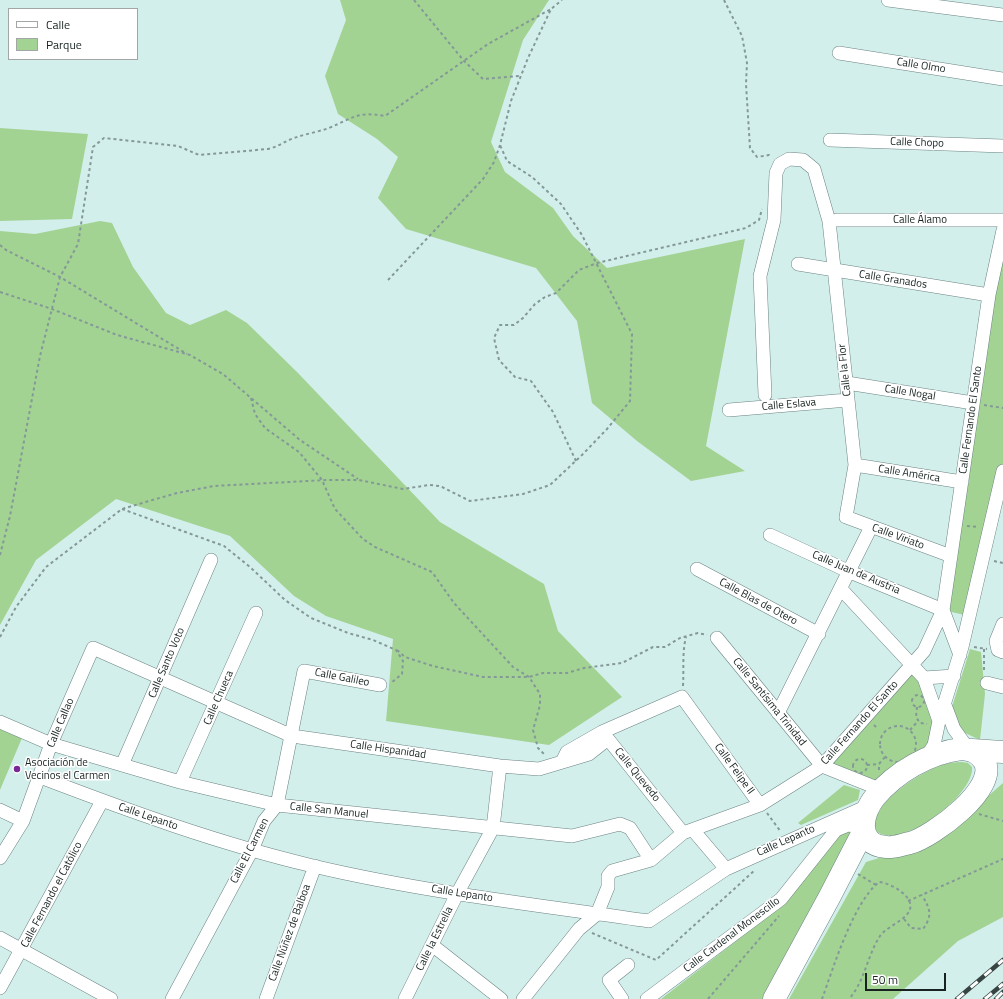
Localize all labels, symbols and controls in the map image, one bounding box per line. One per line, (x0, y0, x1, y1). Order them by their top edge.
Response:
legend (8, 8, 138, 60)
text: Calle (46, 15, 70, 34)
text: Parque (46, 35, 82, 54)
street label: Calle Olmo (896, 56, 946, 76)
street label: Calle Chopo (890, 135, 944, 151)
street label: Calle Álamo (893, 213, 947, 227)
street label: Calle Granados (858, 268, 928, 292)
street label: Calle la Flor (836, 343, 854, 397)
street label: Calle Fernando El Santo (957, 365, 985, 475)
street label: Calle Nogal (884, 382, 936, 404)
street label: Calle Eslava (761, 396, 817, 414)
street label: Calle América (877, 463, 941, 485)
street label: Calle Viriato (870, 521, 926, 553)
street label: Calle Juan de Austria (810, 549, 902, 597)
street label: Calle Blas de Otero (717, 576, 799, 628)
street label: Calle Santo Voto (146, 626, 188, 700)
street label: Calle Santísima Trinidad (729, 655, 809, 749)
street label: Calle Galileo (313, 666, 371, 690)
street label: Calle Chueca (201, 669, 237, 727)
street label: Calle Fernando El Santo (819, 678, 901, 768)
street label: Calle Callao (45, 696, 77, 750)
street label: Calle Hispanidad (349, 738, 427, 762)
street label: Calle Felipe II (711, 741, 757, 797)
street label: Calle Quevedo (611, 745, 663, 805)
place label: Asociación de Vecinos el Carmen (25, 756, 110, 782)
marker: Asociación de Vecinos el Carmen (12, 764, 22, 774)
street label: Calle San Manuel (289, 800, 369, 822)
street label: Calle Lepanto (116, 801, 180, 833)
street label: Calle El Carmen (228, 816, 272, 886)
street label: Calle Lepanto (755, 822, 817, 860)
street label: Calle Fernando el Católico (18, 840, 86, 950)
street label: Calle Núñez de Balboa (266, 883, 314, 983)
street label: Calle Lepanto (430, 883, 494, 905)
street label: Calle Cardenal Monescillo (681, 894, 783, 976)
street label: Calle la Estrella (414, 905, 456, 973)
scale bar (867, 965, 948, 991)
text: 50 m (872, 970, 898, 989)

